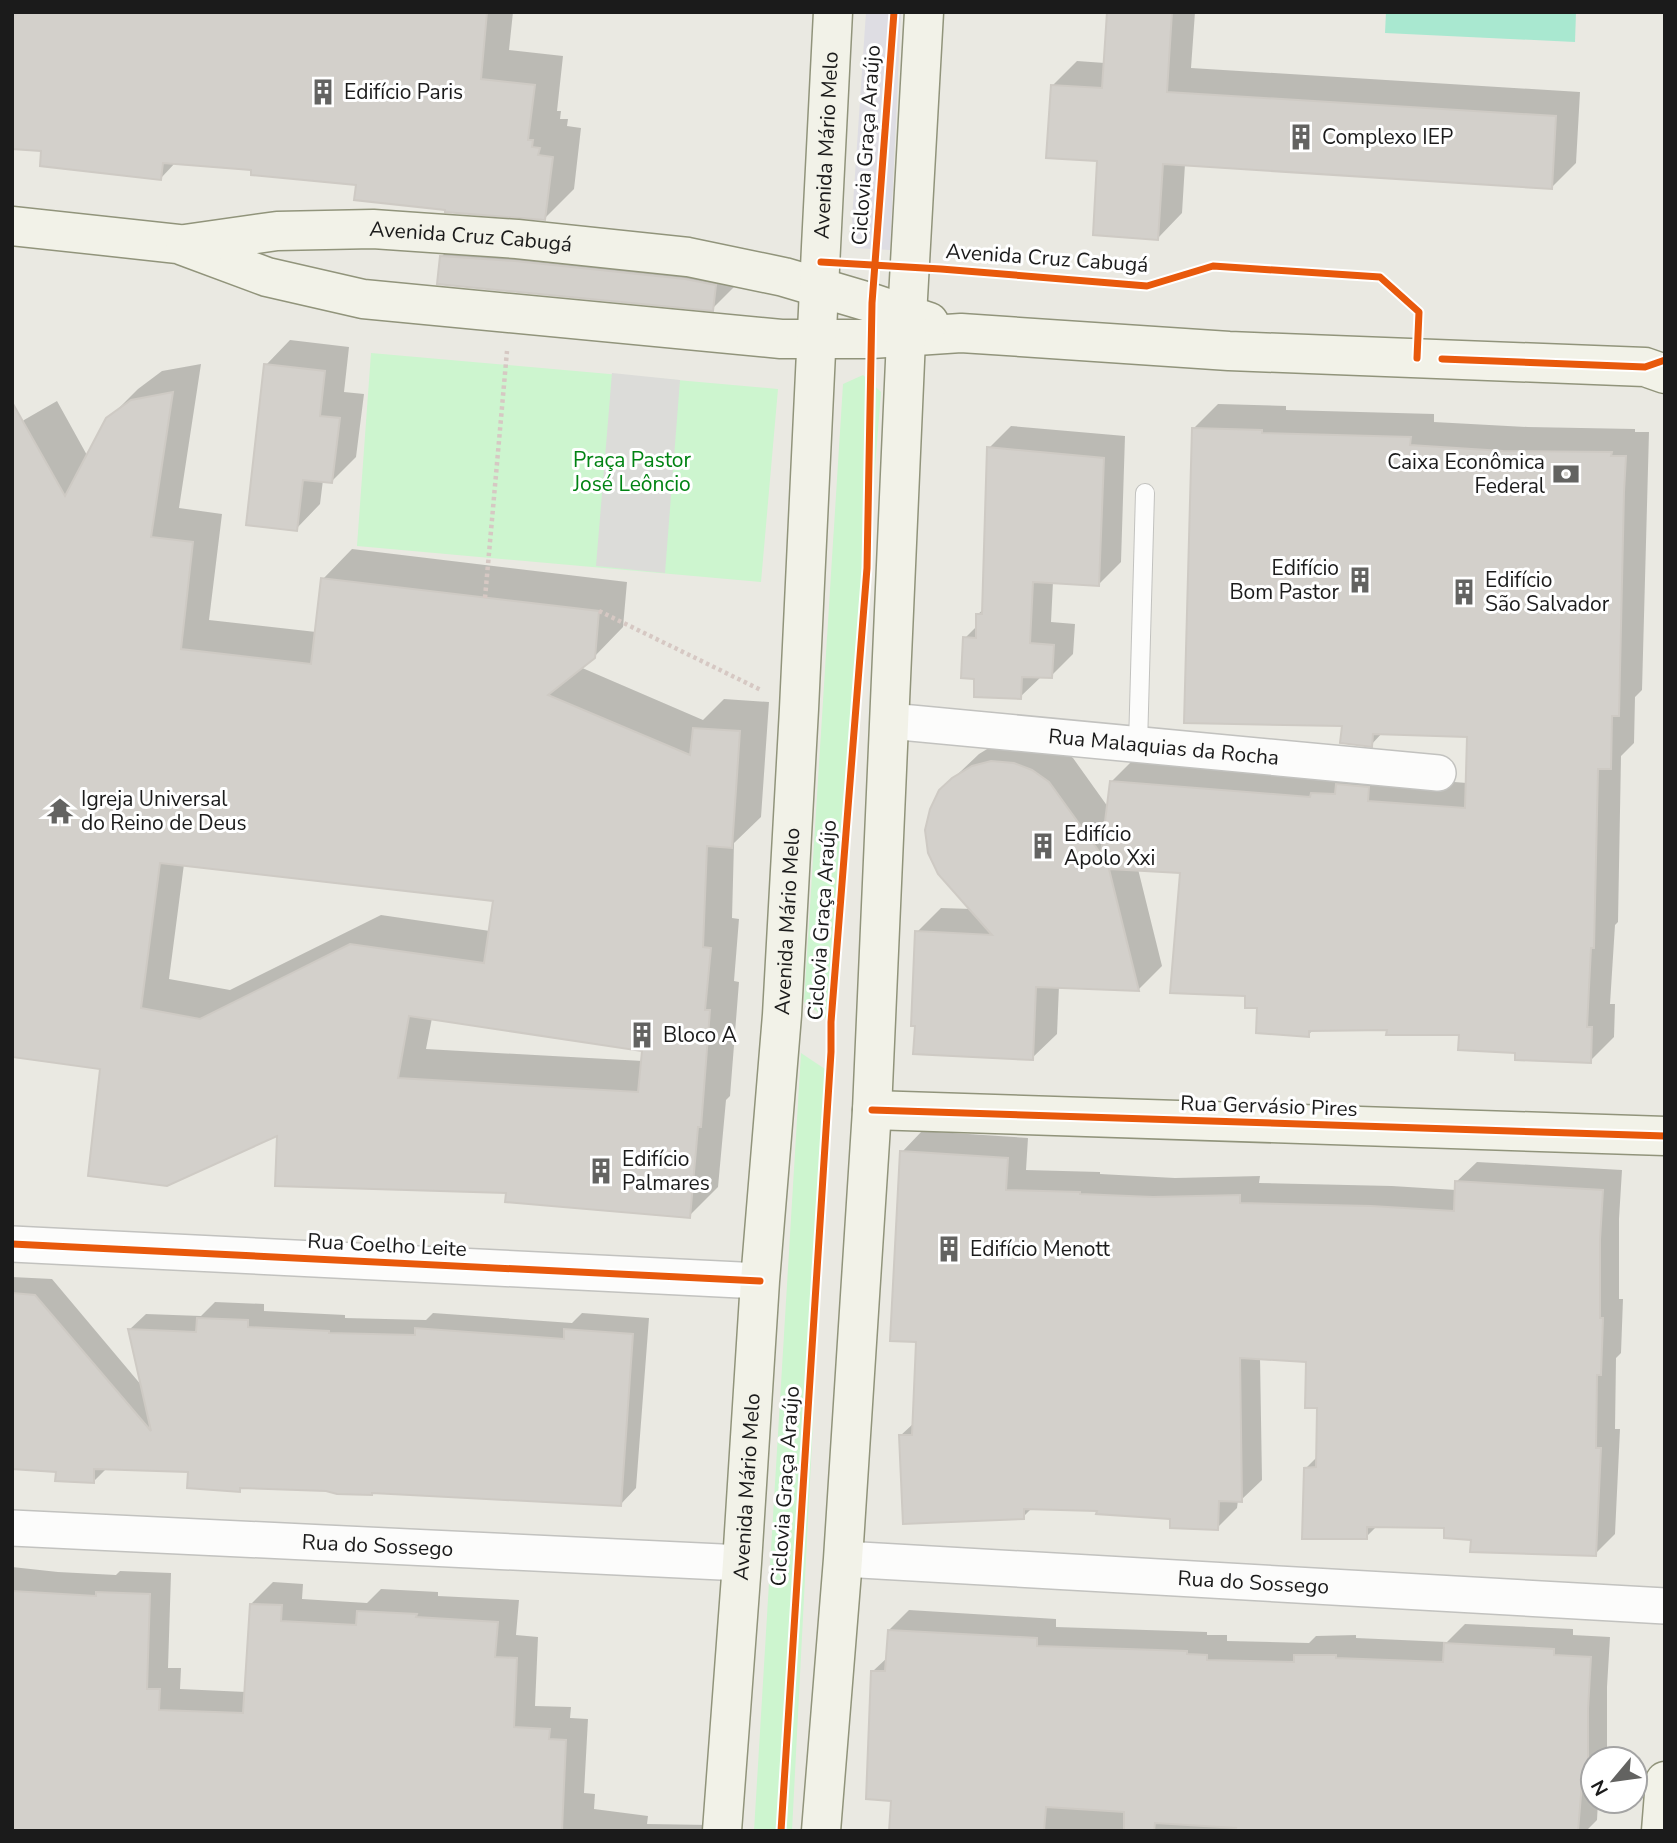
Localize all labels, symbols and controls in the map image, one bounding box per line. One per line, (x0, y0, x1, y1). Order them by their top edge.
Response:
street label: Ciclovia Graça Araújo (845, 44, 887, 246)
street label: Avenida Mário Melo (807, 51, 845, 240)
building icon: Edifício Paris (308, 77, 338, 107)
place label: Edifício Paris (344, 78, 463, 106)
building icon: Complexo IEP (1286, 122, 1316, 152)
place label: Complexo IEP (1322, 123, 1453, 151)
street label: Avenida Cruz Cabugá (368, 215, 574, 259)
street label: Avenida Cruz Cabugá (945, 237, 1149, 279)
park label: Praça Pastor José Leôncio (572, 446, 692, 498)
place label: Caixa Econômica Federal (1387, 448, 1546, 500)
bank icon: Caixa Econômica Federal (1551, 459, 1581, 489)
place label: Edifício Bom Pastor (1229, 554, 1339, 606)
building icon: Edifício Bom Pastor (1345, 565, 1375, 595)
place label: Edifício São Salvador (1485, 566, 1610, 618)
building icon: Edifício São Salvador (1449, 577, 1479, 607)
street label: Rua Malaquias da Rocha (1047, 722, 1280, 772)
place label: Igreja Universal do Reino de Deus (81, 785, 247, 837)
temple icon: Igreja Universal do Reino de Deus (45, 796, 75, 826)
street label: Ciclovia Graça Araújo (801, 819, 843, 1021)
place label: Edifício Apolo Xxi (1064, 820, 1155, 872)
street label: Avenida Mário Melo (768, 827, 806, 1016)
building icon: Edifício Apolo Xxi (1028, 831, 1058, 861)
building icon: Bloco A (627, 1020, 657, 1050)
place label: Bloco A (663, 1021, 737, 1049)
street label: Rua Gervásio Pires (1180, 1089, 1358, 1123)
place label: Edifício Palmares (622, 1145, 710, 1197)
building icon: Edifício Palmares (586, 1156, 616, 1186)
street label: Rua Coelho Leite (307, 1227, 467, 1263)
building icon: Edifício Menott (934, 1234, 964, 1264)
place label: Edifício Menott (970, 1235, 1111, 1263)
street label: Ciclovia Graça Araújo (764, 1385, 806, 1587)
street label: Avenida Mário Melo (727, 1392, 767, 1582)
street label: Rua do Sossego (301, 1528, 454, 1563)
street label: Rua do Sossego (1177, 1564, 1330, 1601)
north arrow (1579, 1745, 1649, 1815)
text: N (1585, 1775, 1615, 1800)

